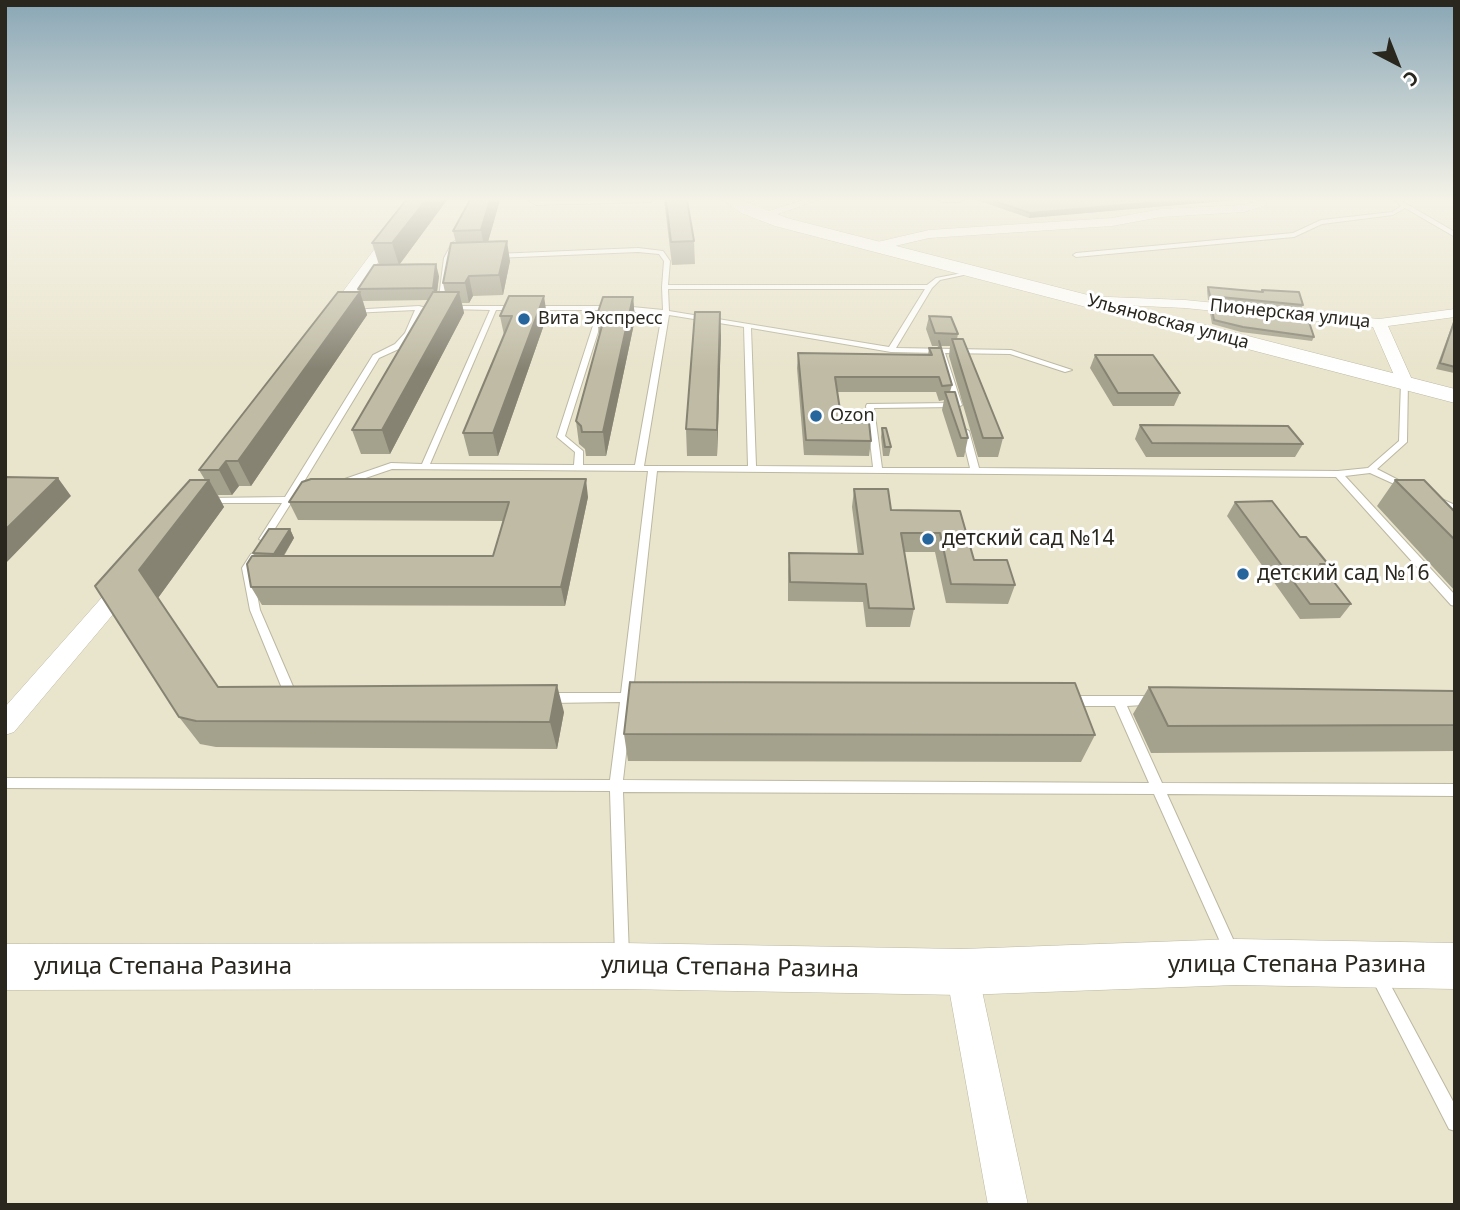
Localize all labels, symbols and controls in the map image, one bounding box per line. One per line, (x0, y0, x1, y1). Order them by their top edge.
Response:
north arrow (1362, 28, 1432, 98)
text: С (1398, 65, 1424, 92)
street label: Ульяновская улица (1085, 290, 1251, 354)
street label: Пионерская улица (1209, 295, 1371, 333)
place label: Вита Экспресс (538, 308, 663, 330)
marker: Вита Экспресс (516, 311, 532, 327)
place label: Ozon (830, 405, 875, 427)
marker: Ozon (808, 408, 824, 424)
place label: детский сад №14 (942, 526, 1114, 552)
marker: детский сад №14 (920, 531, 936, 547)
place label: детский сад №16 (1257, 561, 1429, 587)
marker: детский сад №16 (1235, 566, 1251, 582)
street label: улица Степана Разина (601, 951, 859, 985)
street label: улица Степана Разина (1168, 951, 1426, 979)
street label: улица Степана Разина (34, 953, 292, 981)

